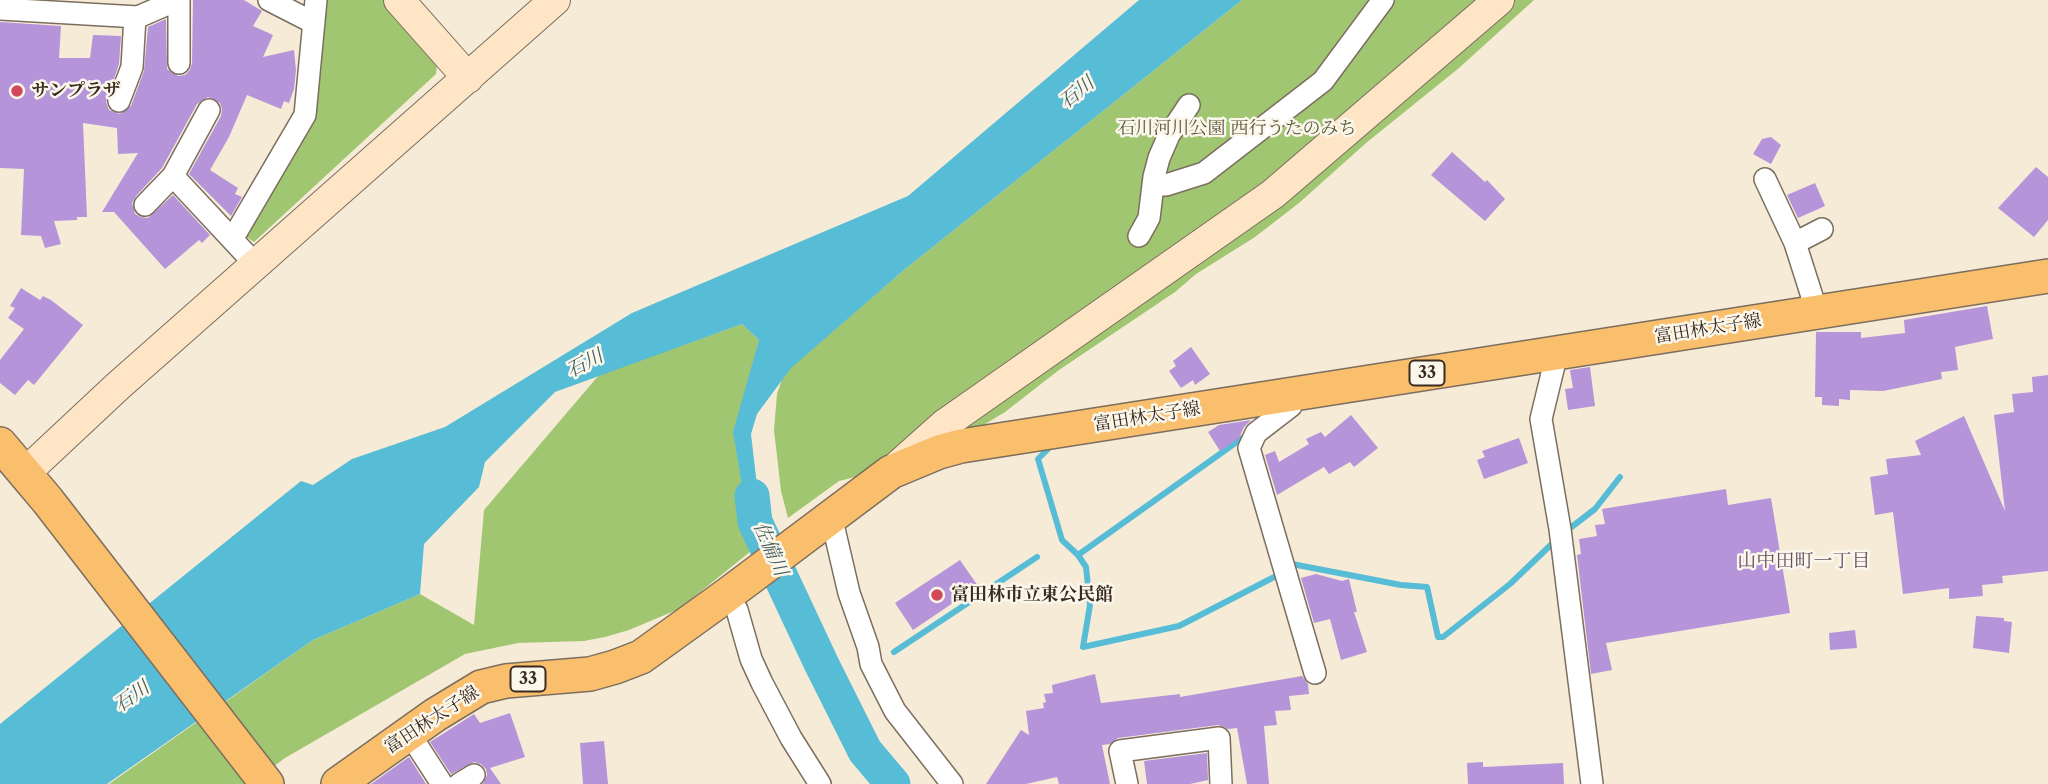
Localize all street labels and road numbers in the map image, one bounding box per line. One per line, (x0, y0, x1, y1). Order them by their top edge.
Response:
street label: 富田林太子線 (1653, 310, 1763, 348)
road number: 33 (1410, 360, 1444, 386)
street label: 富田林太子線 (1092, 398, 1202, 436)
road number: 33 (510, 666, 546, 692)
street label: 富田林太子線 (381, 682, 483, 758)

